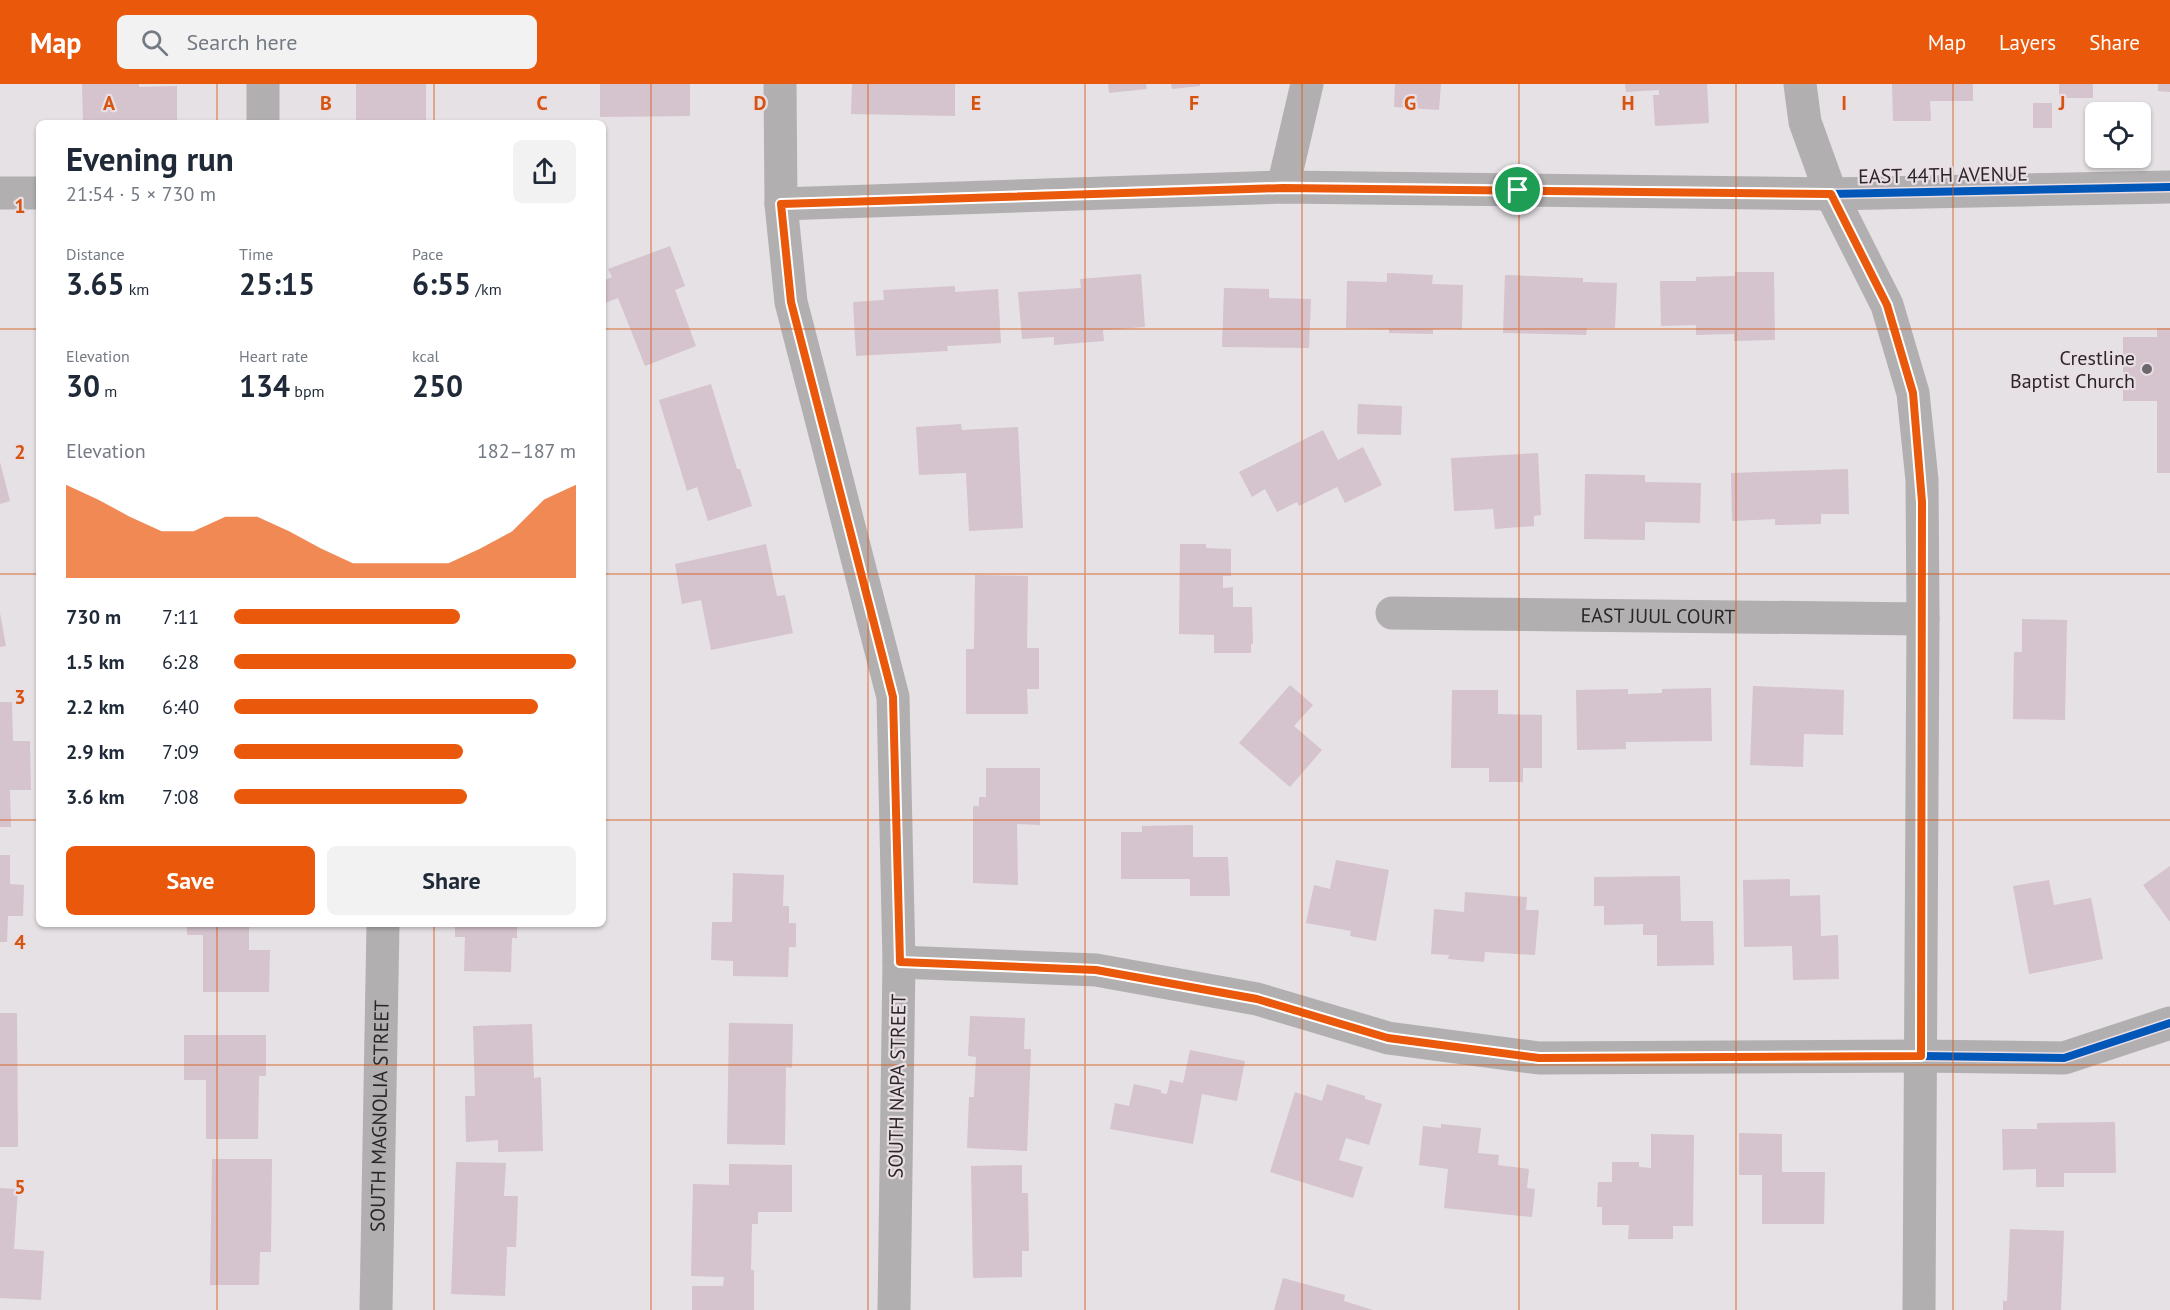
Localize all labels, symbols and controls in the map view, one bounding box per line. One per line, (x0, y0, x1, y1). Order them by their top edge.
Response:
search box (117, 15, 537, 69)
text: Map (30, 24, 81, 61)
icon: search (138, 26, 171, 59)
text: Search here (186, 28, 297, 56)
text: Map (1928, 29, 1966, 56)
text: Layers (1999, 29, 2056, 56)
text: Share (2089, 29, 2140, 56)
text: A (103, 90, 116, 116)
text: B (320, 90, 332, 116)
text: C (536, 90, 548, 116)
text: D (754, 90, 767, 116)
text: E (971, 90, 981, 116)
text: F (1189, 90, 1199, 116)
text: G (1404, 90, 1416, 116)
text: H (1621, 90, 1635, 116)
text: I (1841, 90, 1847, 116)
text: J (2058, 90, 2065, 116)
map controls (2085, 102, 2151, 168)
button: locate (2085, 102, 2151, 168)
text: Evening run (66, 137, 234, 180)
button: share (513, 140, 576, 203)
street label: EAST 44TH AVENUE (1858, 161, 2028, 189)
pin (1492, 164, 1543, 215)
icon: arrive (1501, 173, 1534, 206)
text: 21:54 · 5 × 730 m (66, 181, 216, 207)
text: 1 (14, 193, 26, 219)
text: Distance (66, 244, 125, 264)
text: Time (239, 244, 273, 264)
text: Pace (412, 244, 443, 264)
text: 3.65 (66, 264, 124, 303)
text: 25:15 (239, 264, 315, 303)
text: 6:55 (412, 264, 471, 303)
text: km (124, 279, 149, 299)
text: /km (471, 279, 502, 299)
place label: Crestline Baptist Church (2010, 345, 2135, 394)
text: Elevation (66, 346, 130, 366)
text: Heart rate (239, 346, 308, 366)
text: kcal (412, 346, 439, 366)
marker: Crestline Baptist Church (2140, 362, 2154, 376)
text: 30 (66, 366, 100, 405)
text: 134 (239, 366, 290, 405)
text: 250 (412, 366, 463, 405)
text: m (100, 381, 117, 401)
text: bpm (290, 381, 325, 401)
text: Elevation (66, 438, 146, 464)
text: 182–187 m (477, 438, 576, 464)
text: 2 (14, 439, 26, 465)
street label: EAST JUUL COURT (1580, 602, 1736, 630)
text: 730 m (66, 604, 121, 630)
text: 7:11 (162, 604, 199, 630)
text: 1.5 km (66, 649, 125, 675)
text: 6:28 (162, 649, 199, 675)
text: 3 (14, 684, 26, 710)
text: 2.2 km (66, 694, 125, 720)
text: 6:40 (162, 694, 199, 720)
text: 2.9 km (66, 739, 125, 765)
text: 7:09 (162, 739, 199, 765)
text: 3.6 km (66, 784, 125, 810)
text: 7:08 (162, 784, 199, 810)
button: Save (66, 846, 315, 915)
button: Share (327, 846, 576, 915)
text: 4 (14, 929, 26, 955)
street label: SOUTH NAPA STREET (882, 993, 912, 1179)
street label: SOUTH MAGNOLIA STREET (364, 1000, 395, 1232)
text: 5 (14, 1174, 26, 1200)

